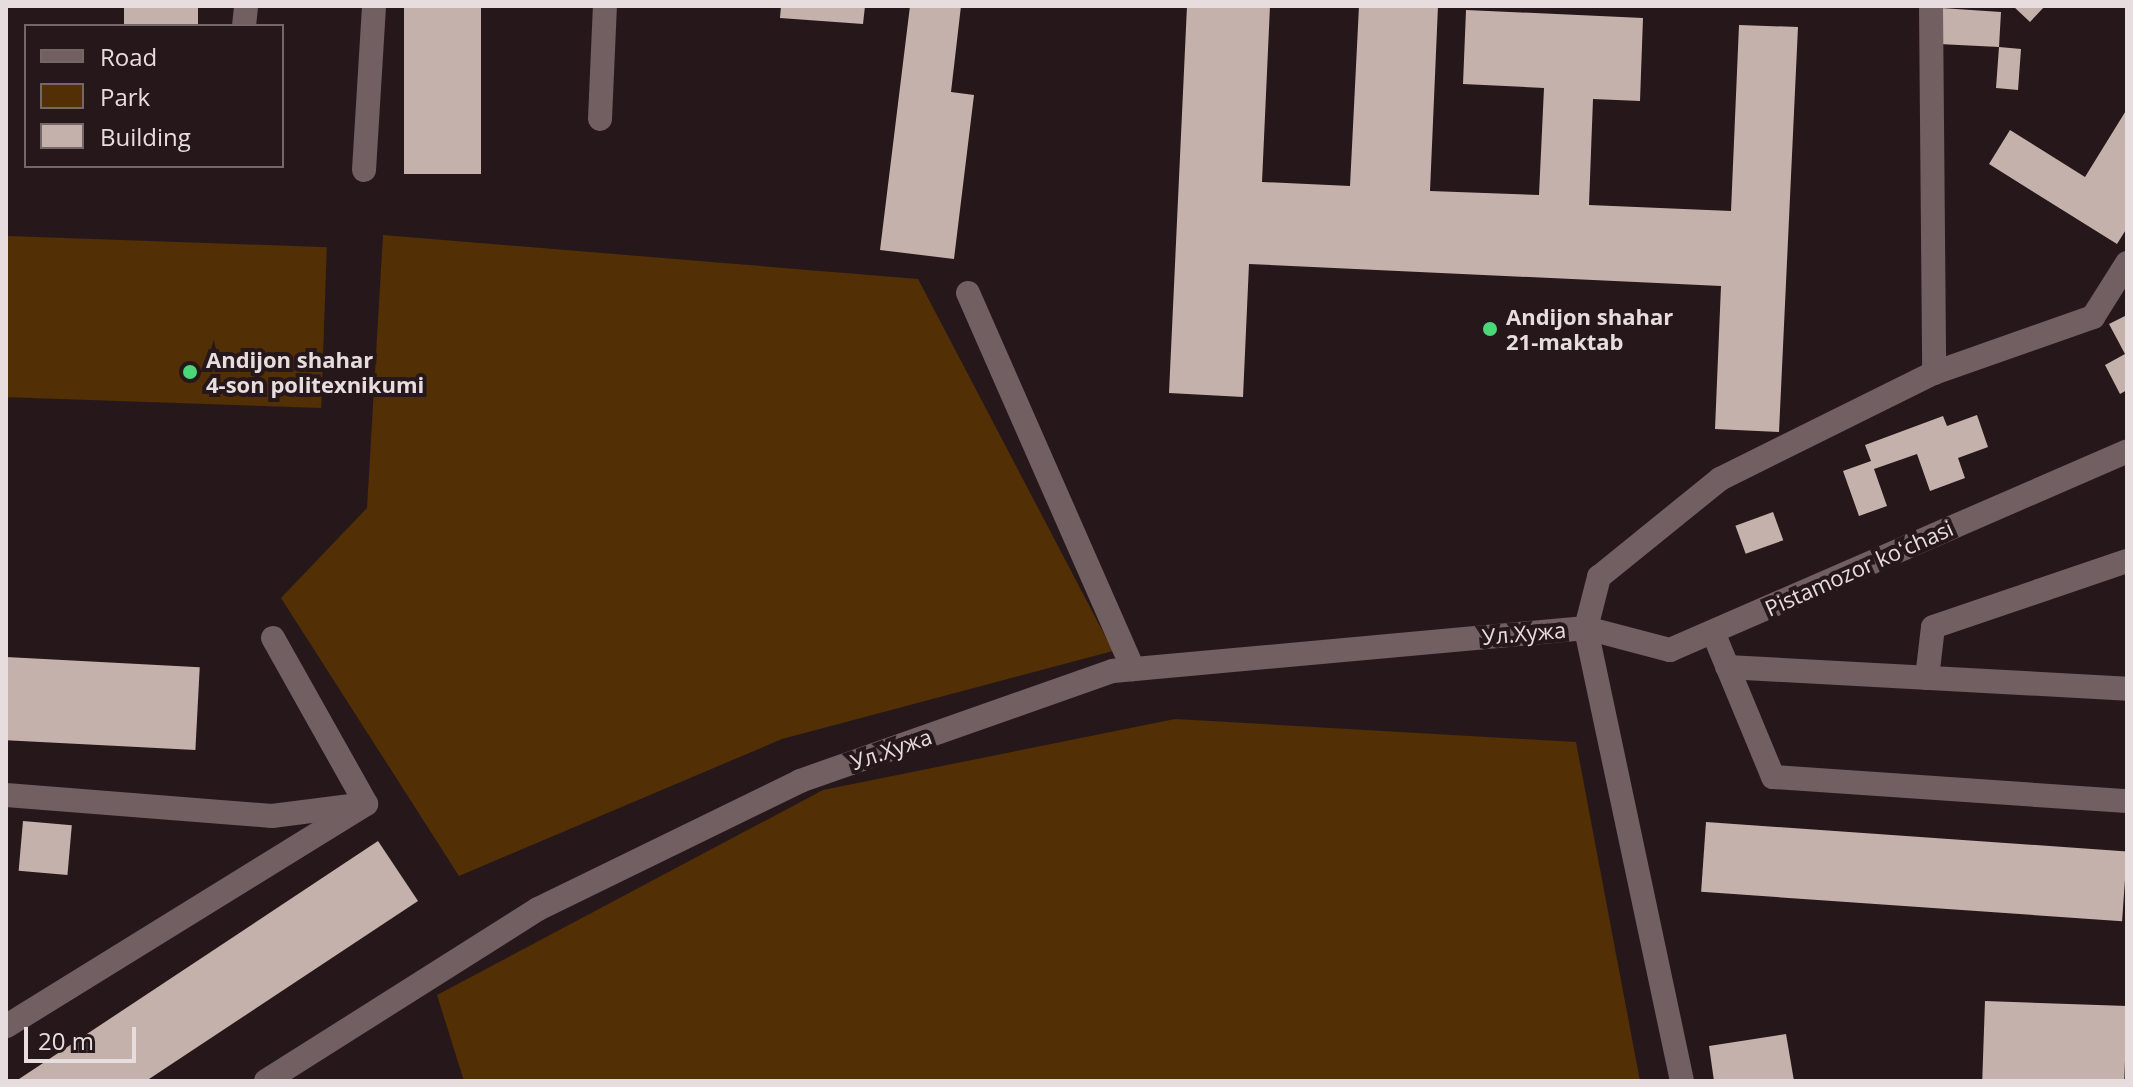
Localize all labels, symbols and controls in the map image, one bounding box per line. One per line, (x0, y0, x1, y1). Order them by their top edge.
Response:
legend (24, 24, 284, 168)
text: Road (100, 40, 157, 73)
text: Park (100, 80, 150, 113)
text: Building (100, 120, 191, 153)
place label: Andijon shahar 21-maktab (1506, 303, 1673, 354)
marker: Andijon shahar 21-maktab (1481, 320, 1499, 338)
place label: Andijon shahar 4-son politexnikumi (206, 346, 424, 398)
marker: Andijon shahar 4-son politexnikumi (181, 363, 199, 381)
street label: Pistamozor koʻchasi (1761, 515, 1957, 621)
street label: Ул.Хужа (1481, 616, 1567, 650)
street label: Ул.Хужа (847, 723, 935, 775)
scale bar (28, 1011, 140, 1061)
text: 20 m (38, 1024, 94, 1057)

